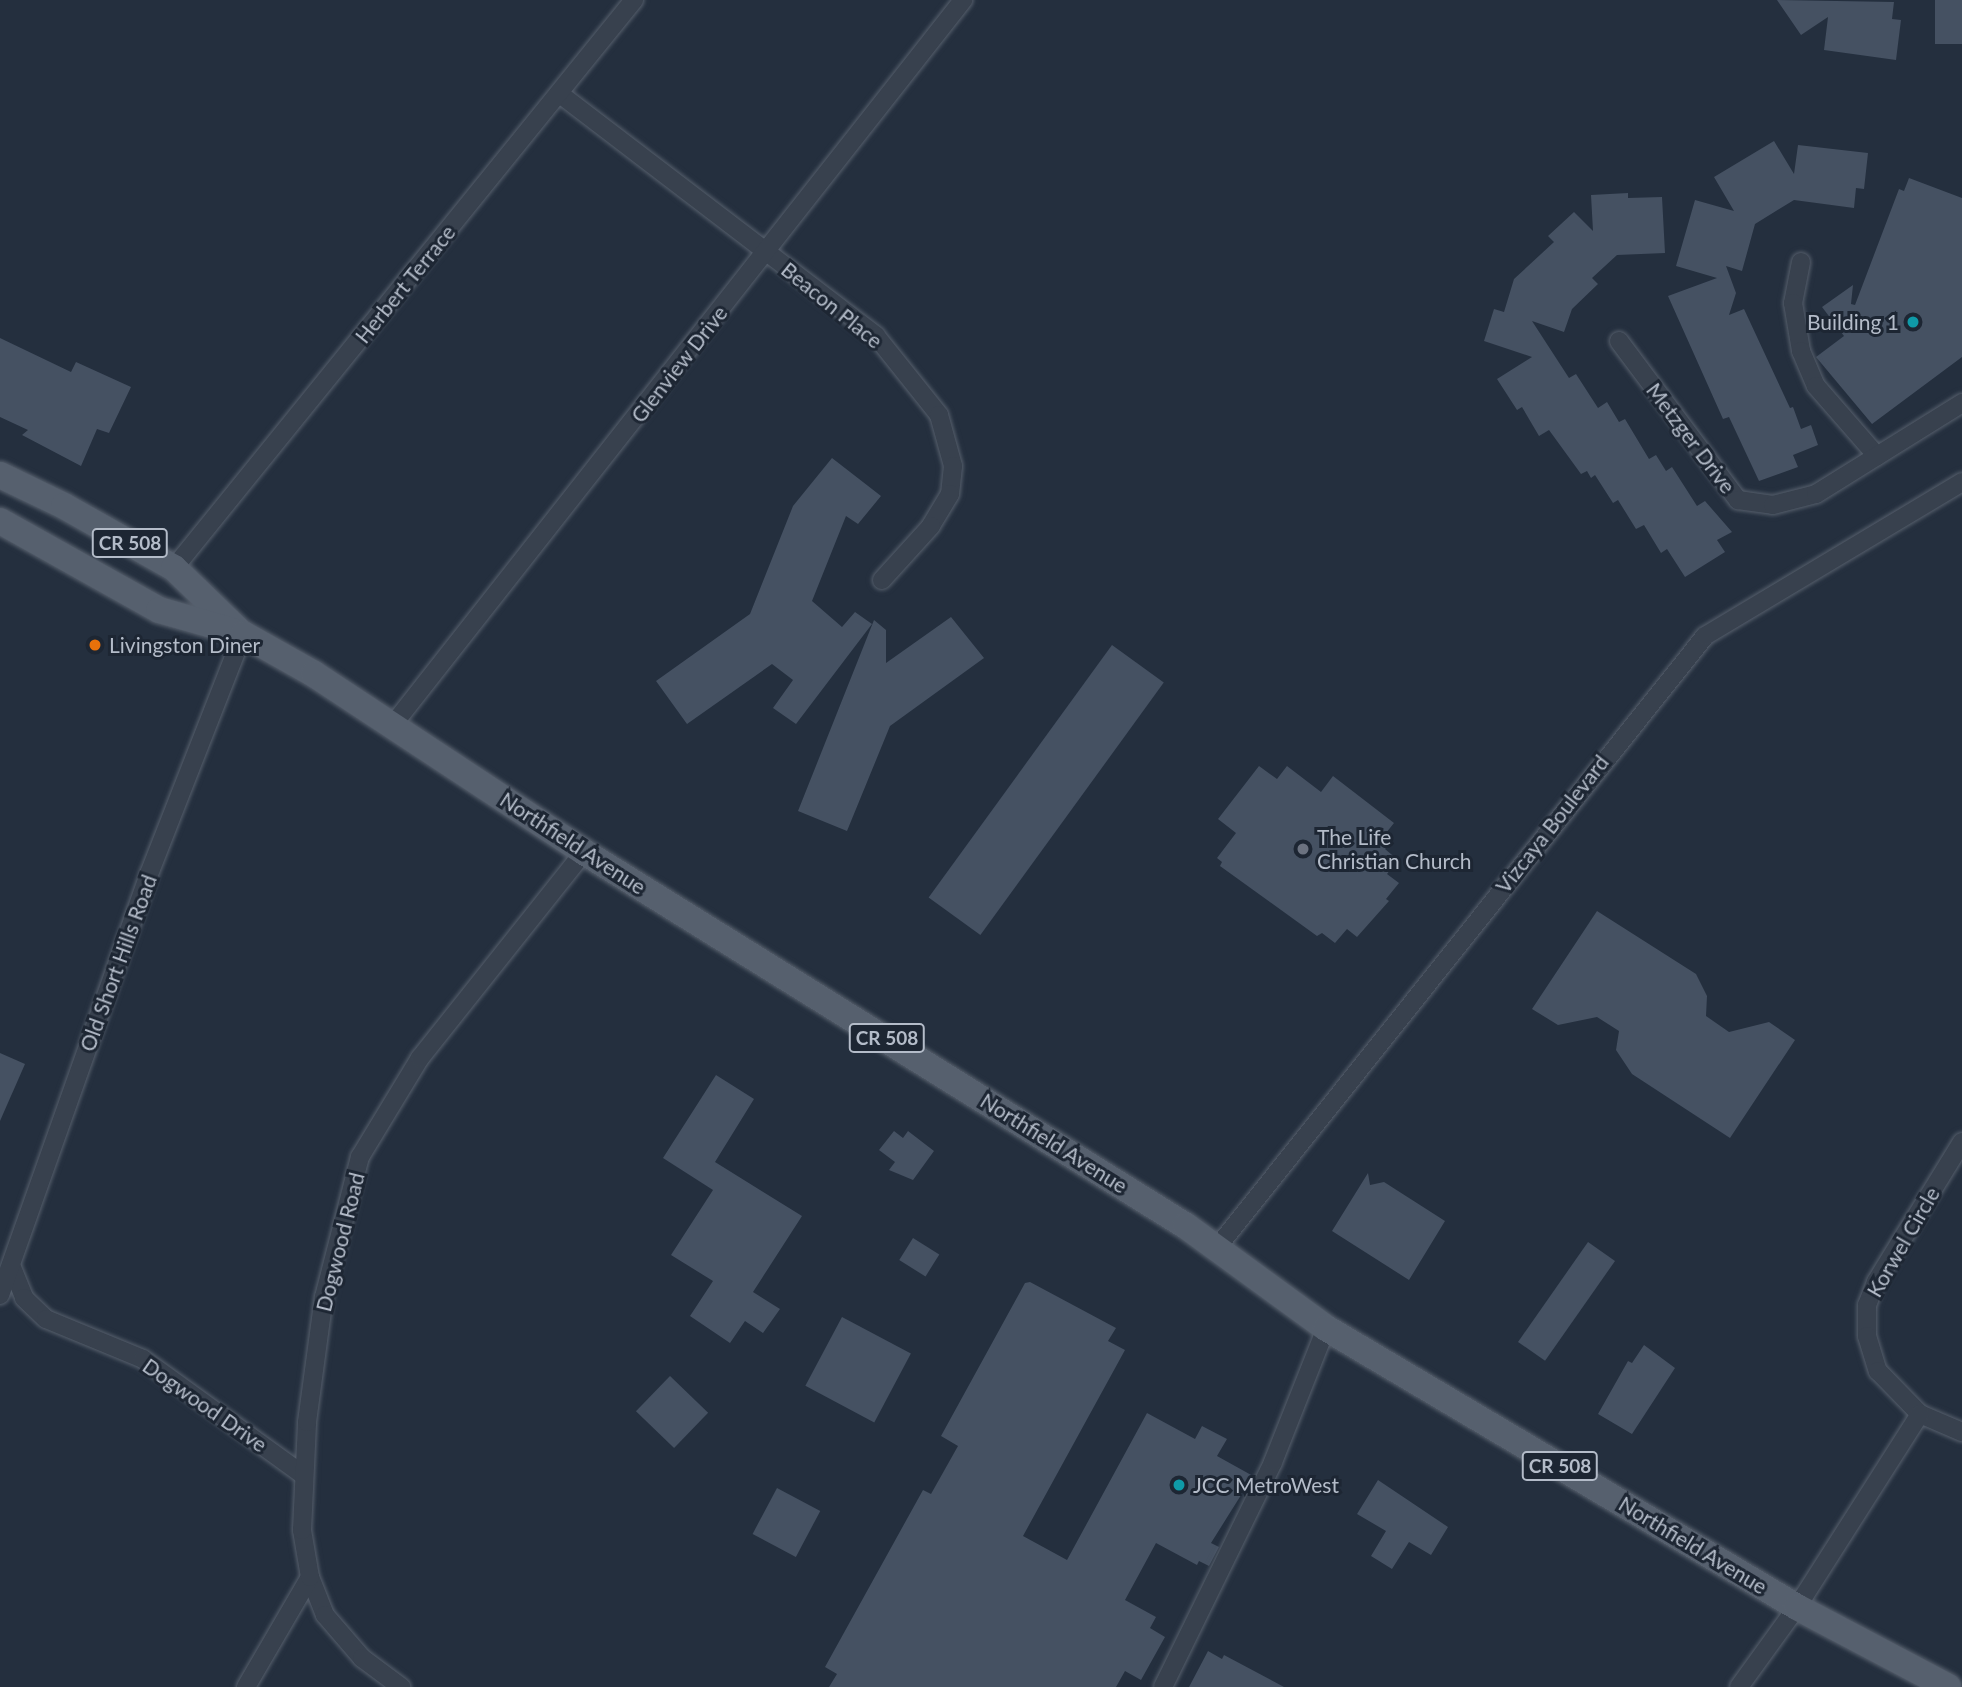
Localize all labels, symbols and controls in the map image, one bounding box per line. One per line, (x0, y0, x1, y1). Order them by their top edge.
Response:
street label: Herbert Terrace (350, 220, 460, 348)
street label: Beacon Place (776, 257, 888, 353)
street label: Glenview Drive (625, 300, 733, 428)
place label: Building 1 (1807, 309, 1899, 335)
marker: Building 1 (1905, 314, 1921, 330)
street label: Metzger Drive (1641, 378, 1741, 498)
road number: CR 508 (92, 528, 168, 558)
place label: Livingston Diner (109, 632, 260, 658)
marker: Livingston Diner (87, 637, 103, 653)
street label: Vizcaya Boulevard (1490, 750, 1614, 898)
street label: Northfield Avenue (495, 786, 651, 900)
place label: The Life Christian Church (1317, 824, 1471, 874)
marker: The Life Christian Church (1295, 841, 1311, 857)
street label: Old Short Hills Road (74, 871, 162, 1055)
road number: CR 508 (848, 1022, 926, 1054)
street label: Northfield Avenue (976, 1088, 1132, 1198)
street label: Dogwood Road (311, 1170, 369, 1314)
street label: Korwel Circle (1861, 1183, 1945, 1301)
street label: Dogwood Drive (138, 1353, 272, 1457)
road number: CR 508 (1522, 1450, 1598, 1482)
place label: JCC MetroWest (1193, 1472, 1339, 1498)
marker: JCC MetroWest (1171, 1477, 1187, 1493)
street label: Northfield Avenue (1614, 1491, 1772, 1599)

